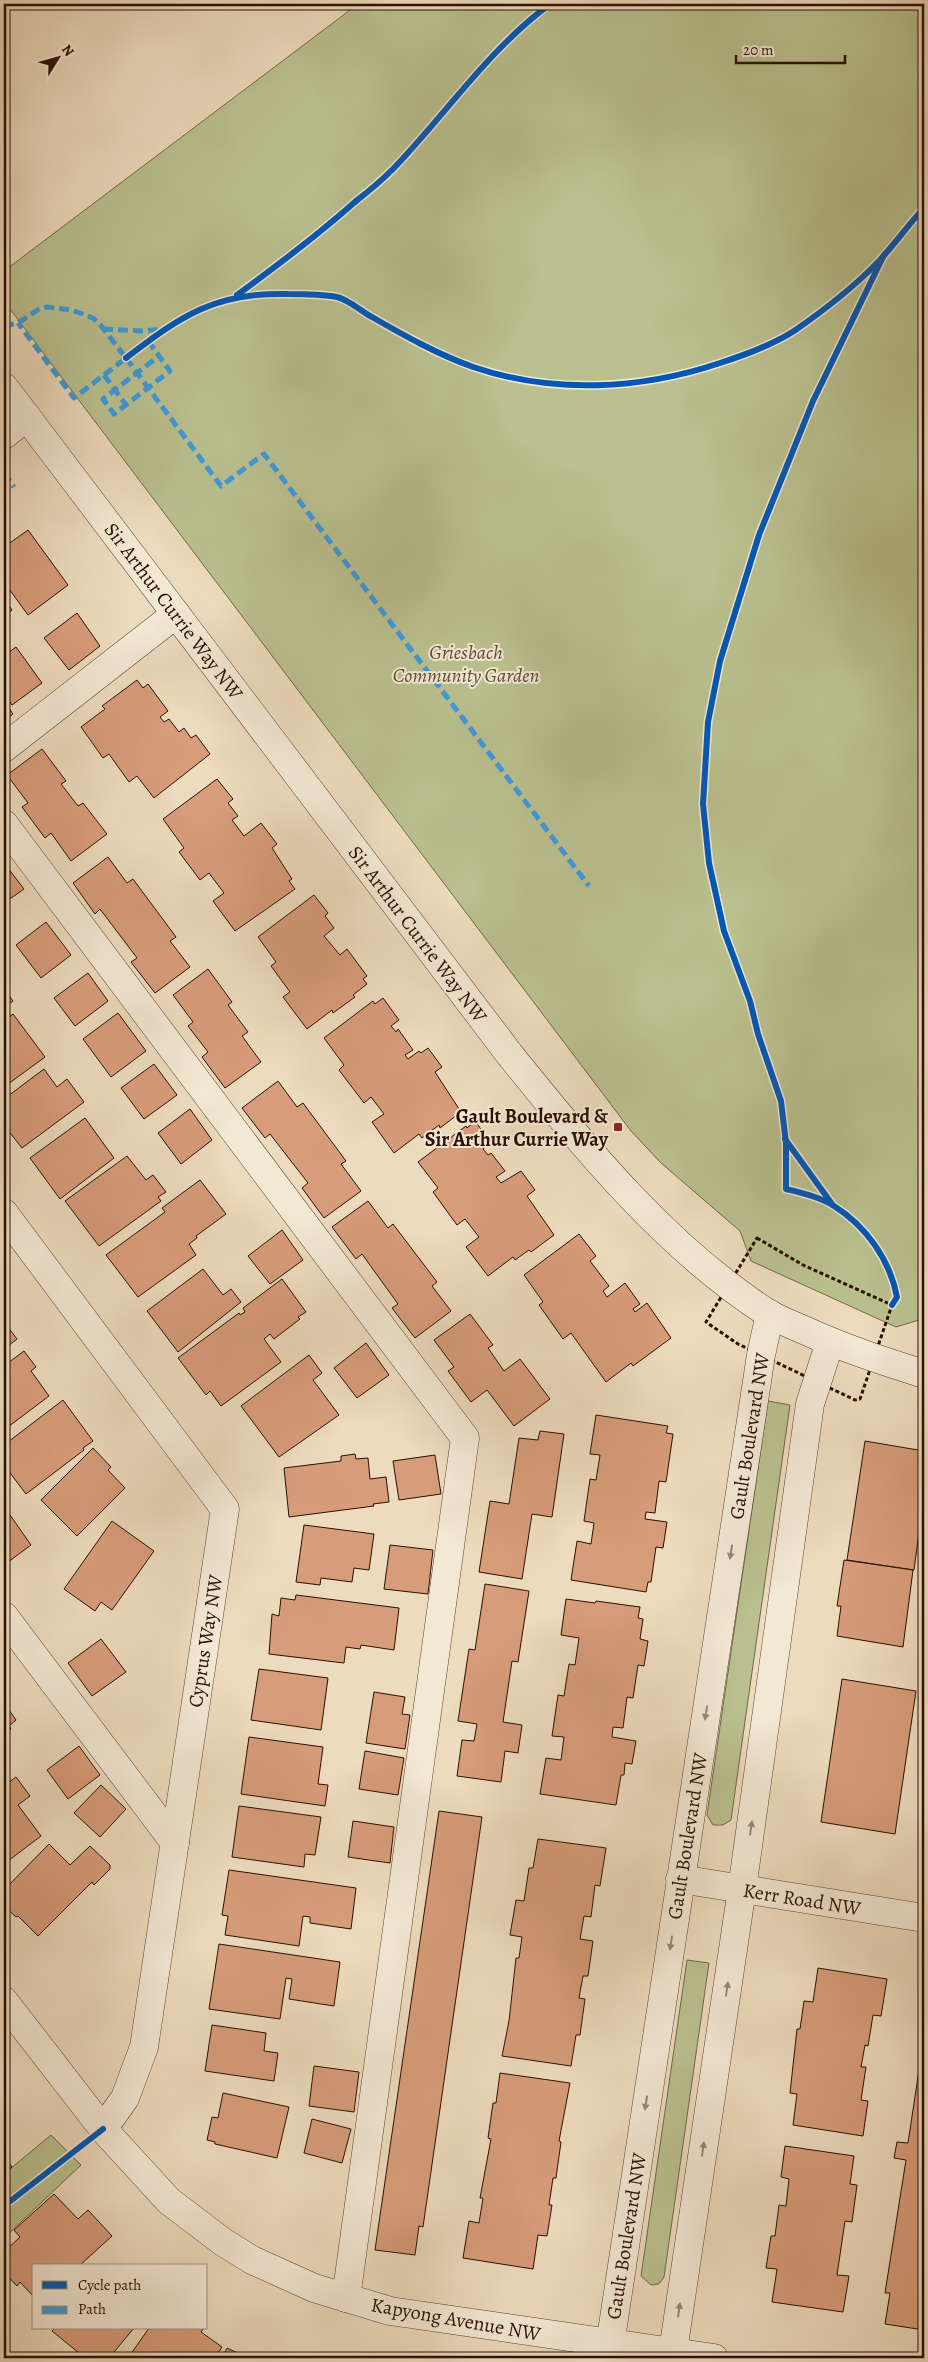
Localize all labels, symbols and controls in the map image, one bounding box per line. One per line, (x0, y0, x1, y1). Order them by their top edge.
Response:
north arrow (32, 32, 82, 82)
scale bar (736, 32, 844, 64)
text: 20 m (743, 40, 774, 60)
text: N (57, 41, 79, 60)
street label: Sir Arthur Currie Way NW (98, 517, 249, 706)
park label: Griesbach Community Garden (393, 639, 539, 689)
street label: Sir Arthur Currie Way NW (342, 840, 493, 1029)
place label: Gault Boulevard & Sir Arthur Currie Way (425, 1103, 609, 1153)
marker: Gault Boulevard & Sir Arthur Currie Way (612, 1121, 624, 1133)
street label: Gault Boulevard NW (723, 1351, 776, 1521)
one-way arrow (727, 1545, 735, 1561)
street label: Cyprus Way NW (182, 1572, 229, 1709)
one-way arrow (702, 1705, 710, 1721)
street label: Gault Boulevard NW (661, 1751, 714, 1921)
one-way arrow (747, 1819, 755, 1835)
street label: Kerr Road NW (741, 1877, 863, 1922)
one-way arrow (666, 1935, 674, 1951)
one-way arrow (723, 1980, 731, 1996)
one-way arrow (642, 2096, 650, 2112)
one-way arrow (699, 2141, 707, 2157)
street label: Gault Boulevard NW (600, 2151, 653, 2321)
legend (32, 2264, 208, 2330)
text: Cycle path (78, 2275, 141, 2295)
street label: Kapyong Avenue NW (369, 2291, 543, 2348)
text: Path (78, 2299, 106, 2319)
one-way arrow (675, 2302, 683, 2318)

